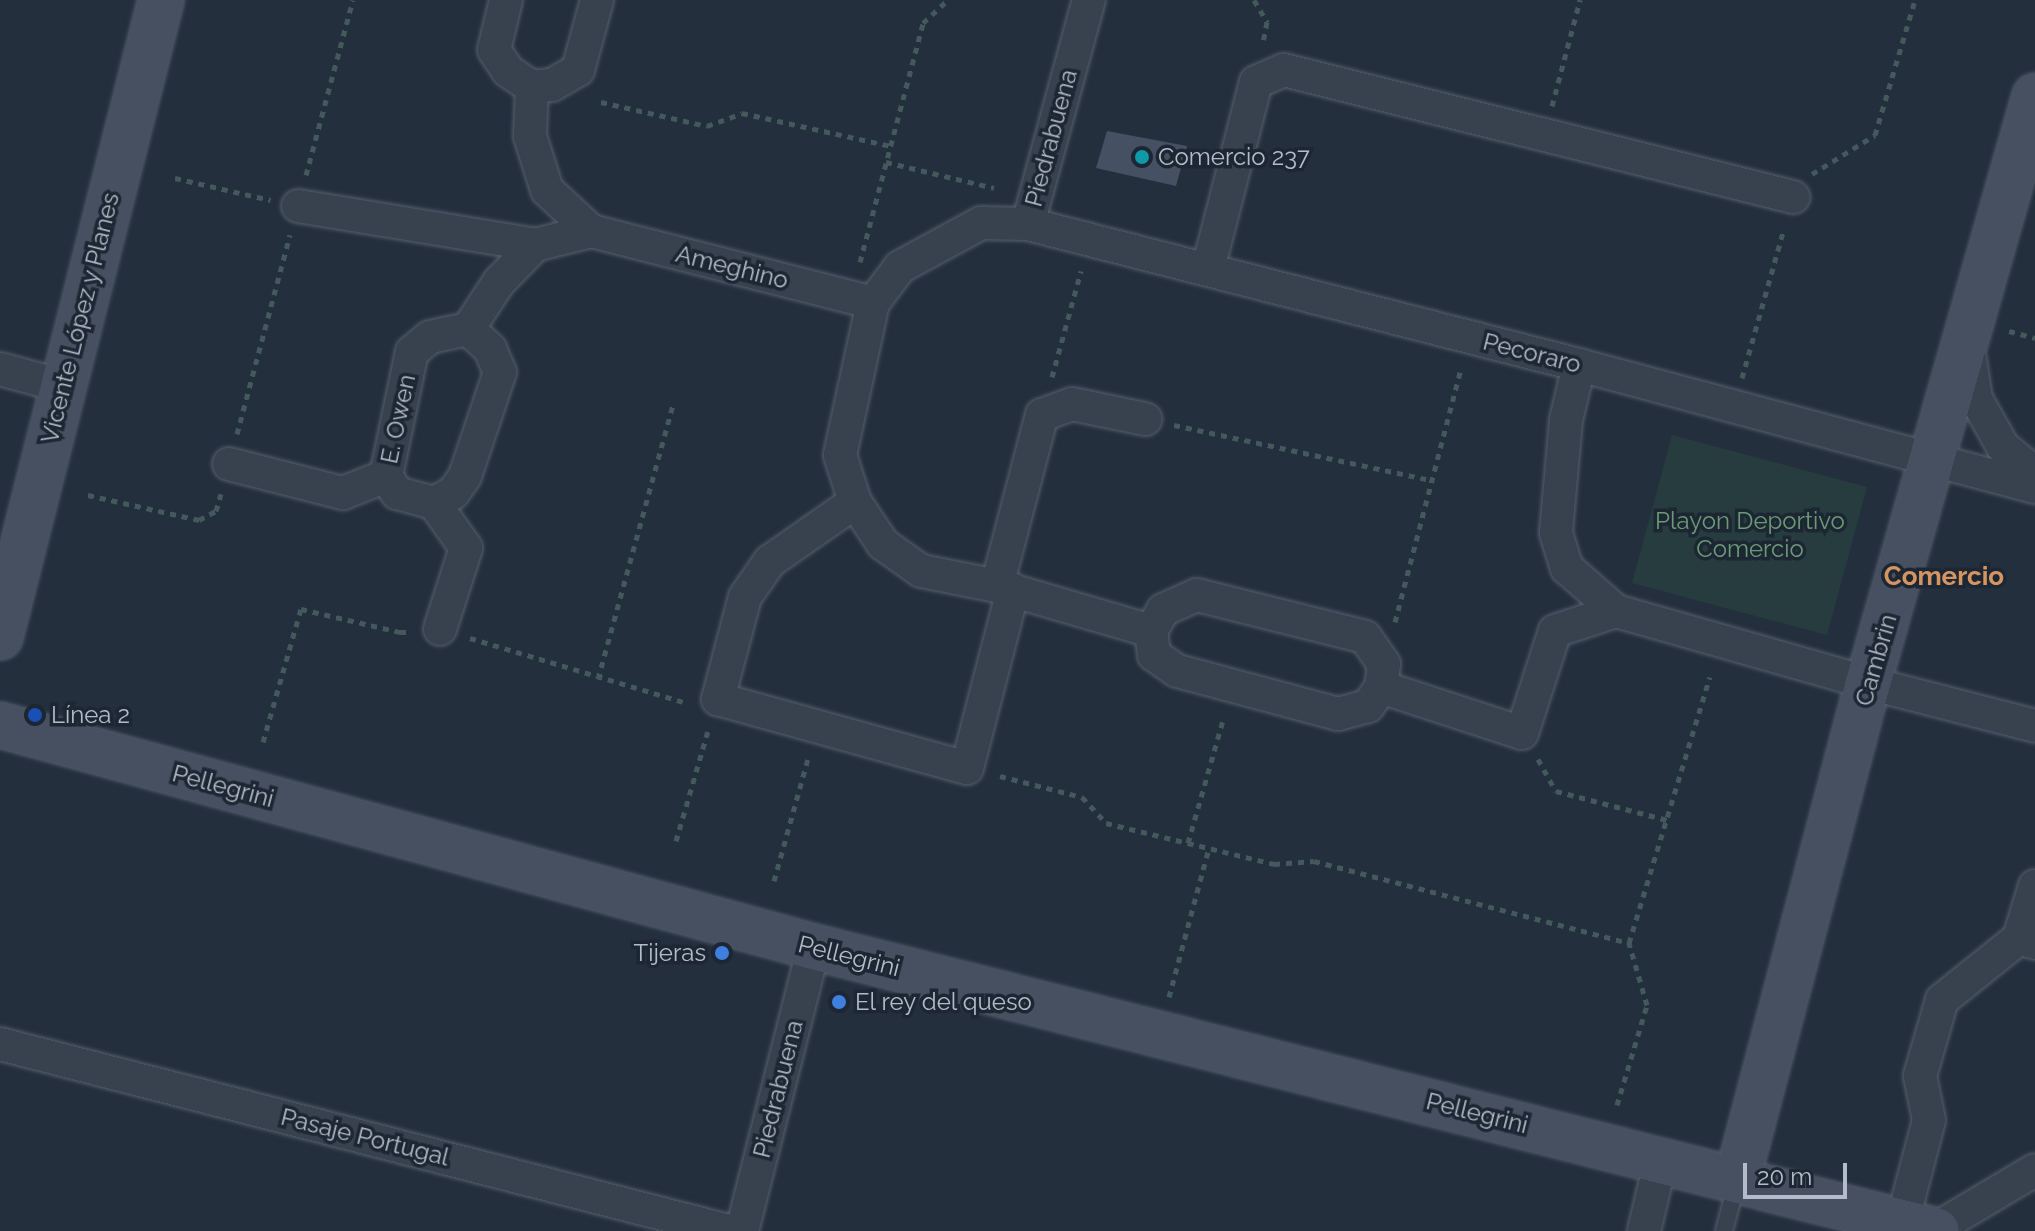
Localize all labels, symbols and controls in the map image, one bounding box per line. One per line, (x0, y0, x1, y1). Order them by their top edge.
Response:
street label: Piedrabuena (1019, 66, 1083, 210)
place label: Comercio 237 (1158, 143, 1310, 171)
marker: Comercio 237 (1133, 148, 1151, 166)
street label: Vicente López y Planes (35, 189, 125, 447)
street label: Ameghino (673, 239, 791, 295)
street label: Pecoraro (1480, 327, 1584, 379)
street label: E. Owen (375, 372, 421, 466)
park label: Playon Deportivo Comercio (1655, 507, 1845, 563)
district label: Comercio (1884, 561, 2004, 593)
street label: Cambrin (1849, 611, 1903, 709)
place label: Línea 2 (51, 701, 130, 729)
marker: Línea 2 (26, 706, 44, 724)
street label: Pellegrini (169, 759, 277, 813)
street label: Pellegrini (795, 929, 903, 983)
place label: Tijeras (634, 939, 706, 967)
marker: Tijeras (713, 944, 731, 962)
place label: El rey del queso (855, 988, 1034, 1016)
marker: El rey del queso (830, 993, 848, 1011)
street label: Piedrabuena (747, 1017, 809, 1161)
street label: Pellegrini (1423, 1086, 1531, 1140)
street label: Pasaje Portugal (278, 1102, 452, 1172)
scale bar (1747, 1147, 1851, 1197)
text: 20 m (1757, 1162, 1812, 1191)

